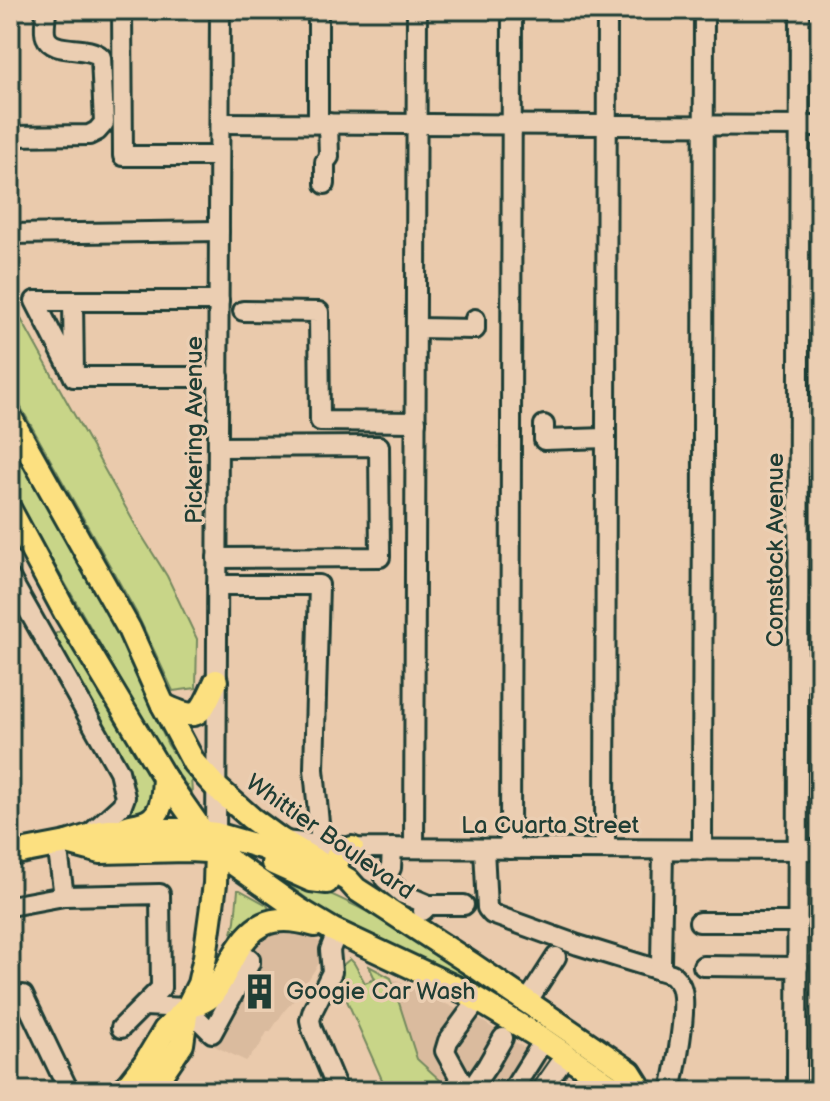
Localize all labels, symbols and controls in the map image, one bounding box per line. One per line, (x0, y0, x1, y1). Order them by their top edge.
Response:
street label: Pickering Avenue (180, 336, 209, 524)
street label: Comstock Avenue (761, 453, 790, 647)
street label: Whittier Boulevard (240, 768, 420, 906)
street label: La Cuarta Street (461, 811, 640, 840)
building icon: Googie Car Wash (241, 972, 279, 1010)
place label: Googie Car Wash (286, 977, 476, 1006)

